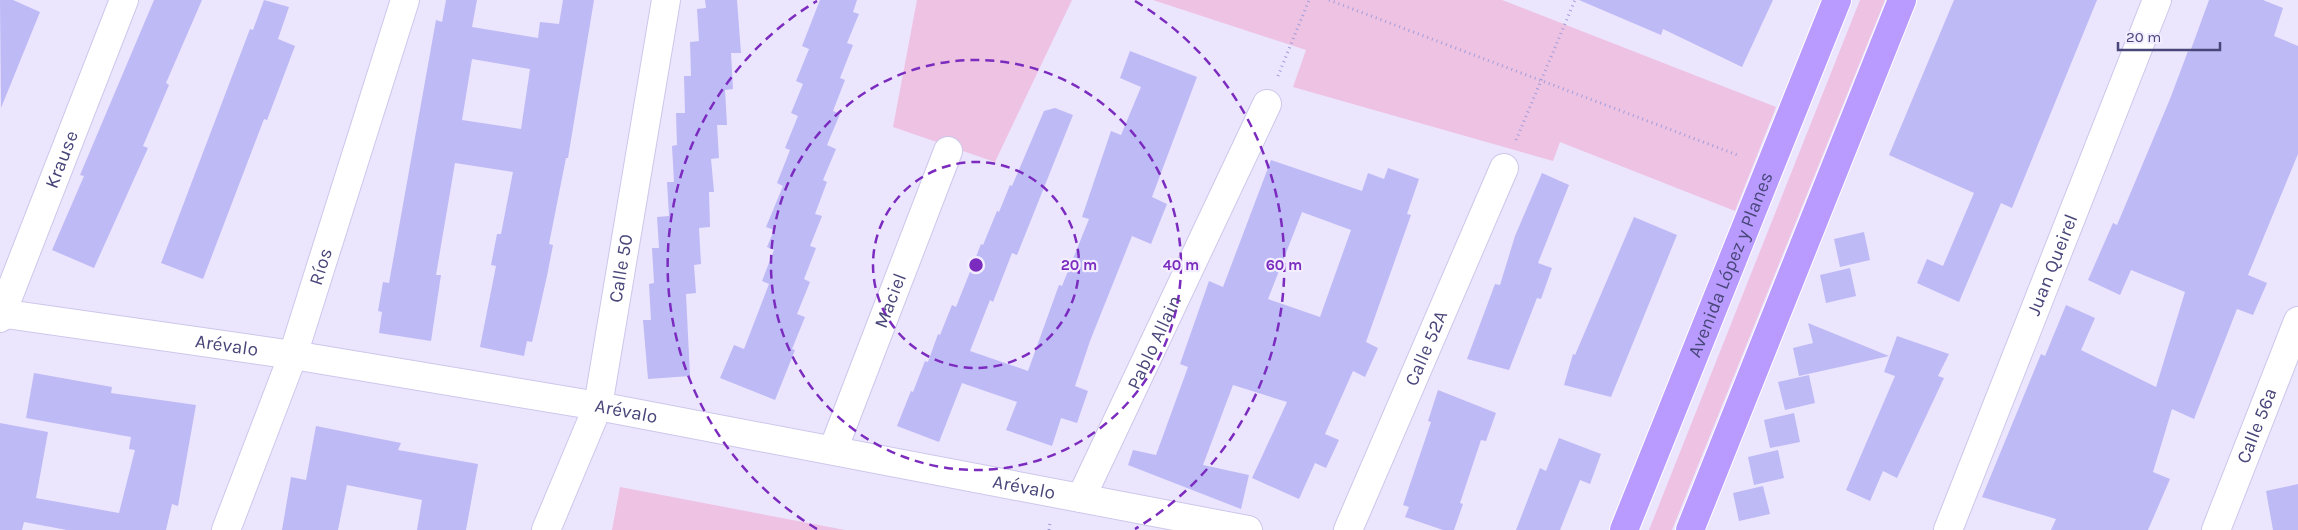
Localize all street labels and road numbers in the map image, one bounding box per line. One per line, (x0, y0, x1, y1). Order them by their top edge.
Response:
street label: Krause (41, 128, 83, 192)
street label: Avenida López y Planes (1684, 169, 1778, 361)
street label: Juan Queirel (2023, 211, 2082, 319)
street label: Calle 50 (604, 232, 638, 304)
street label: Ríos (305, 245, 337, 288)
street label: Maciel (870, 270, 911, 331)
street label: Pablo Allain (1123, 292, 1186, 393)
street label: Calle 52A (1400, 307, 1452, 389)
street label: Arévalo (194, 330, 260, 361)
street label: Calle 56a (2232, 385, 2282, 467)
street label: Arévalo (593, 395, 659, 428)
street label: Arévalo (991, 471, 1057, 504)

